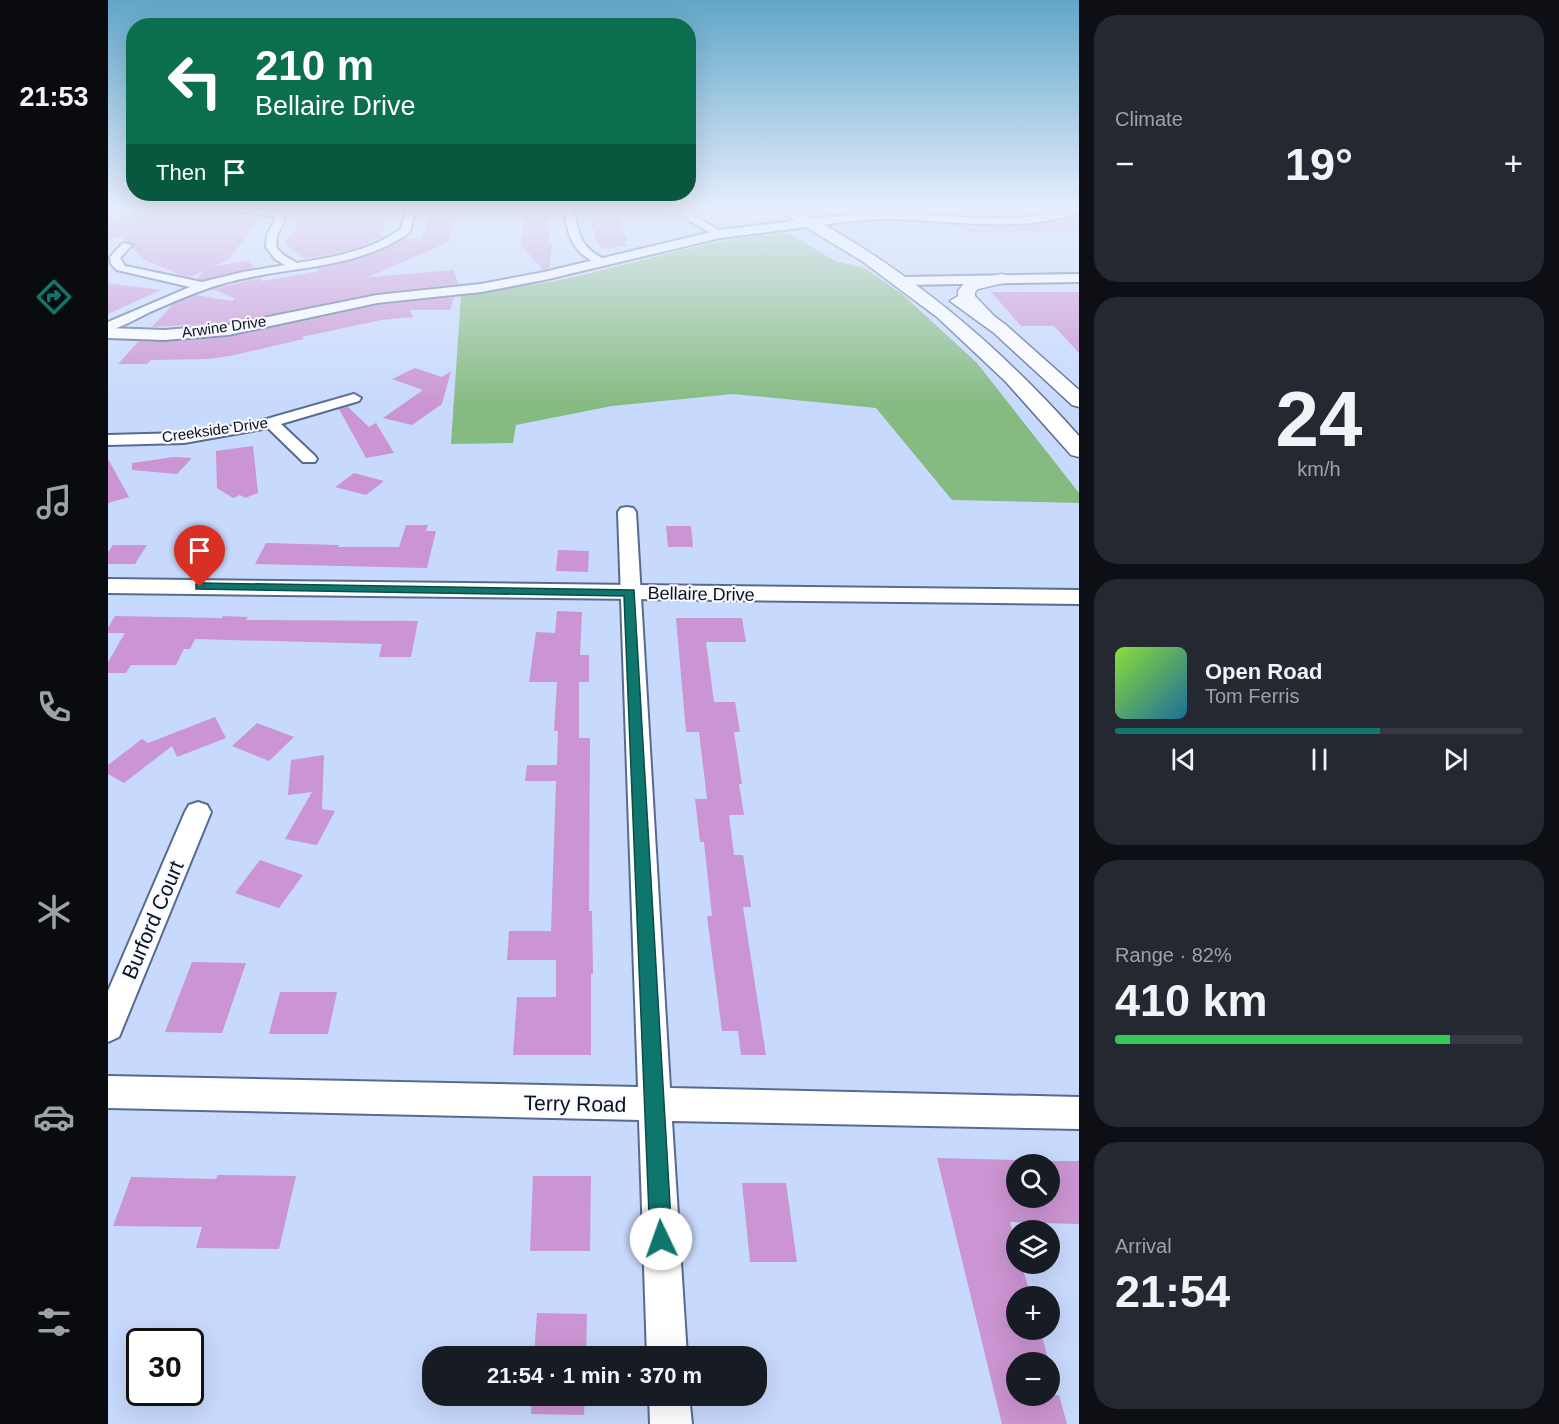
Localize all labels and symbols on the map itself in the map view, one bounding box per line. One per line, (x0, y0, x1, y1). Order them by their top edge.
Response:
street label: Arwine Drive (181, 312, 267, 341)
street label: Creekside Drive (161, 414, 269, 445)
pin (174, 525, 225, 587)
street label: Bellaire Drive (647, 583, 755, 605)
street label: Burford Court (117, 857, 188, 982)
street label: Terry Road (523, 1091, 627, 1116)
position arrow (629, 1207, 693, 1271)
speed limit sign: 30 (126, 1328, 204, 1406)

